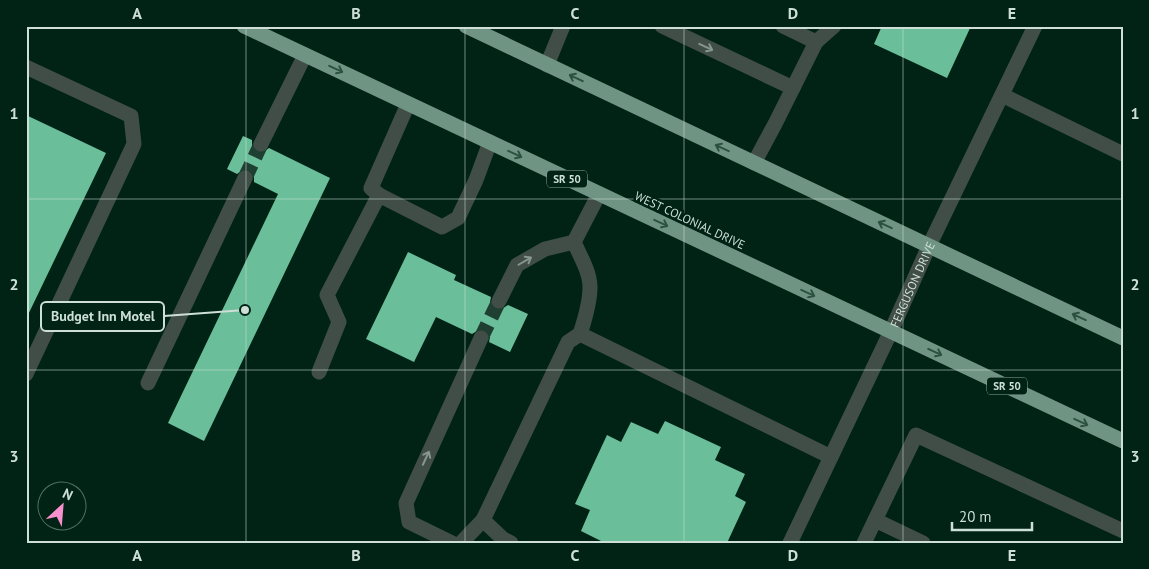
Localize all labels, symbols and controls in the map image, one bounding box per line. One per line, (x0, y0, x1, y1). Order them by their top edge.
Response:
text: A (132, 3, 142, 23)
text: B (351, 3, 361, 23)
text: C (571, 3, 580, 23)
text: D (788, 3, 798, 23)
text: E (1008, 3, 1016, 23)
one-way arrow (698, 43, 713, 52)
one-way arrow (328, 65, 343, 75)
one-way arrow (568, 73, 583, 83)
text: 1 (9, 103, 19, 123)
text: 1 (1130, 103, 1140, 123)
one-way arrow (715, 143, 730, 152)
one-way arrow (507, 149, 522, 159)
road number: SR 50 (547, 170, 587, 188)
street label: WEST COLONIAL DRIVE (633, 188, 747, 252)
one-way arrow (654, 218, 669, 228)
one-way arrow (878, 220, 893, 229)
street label: FERGUSON DRIVE (886, 239, 938, 329)
one-way arrow (517, 255, 531, 265)
text: 2 (9, 274, 19, 294)
text: 2 (1130, 274, 1140, 294)
one-way arrow (800, 288, 815, 298)
callout: Budget Inn Motel (41, 302, 164, 331)
text: Budget Inn Motel (51, 307, 156, 325)
one-way arrow (1072, 311, 1087, 321)
one-way arrow (927, 348, 942, 357)
road number: SR 50 (987, 378, 1027, 394)
one-way arrow (1074, 417, 1089, 427)
text: 3 (9, 446, 19, 466)
text: 3 (1130, 446, 1140, 466)
one-way arrow (422, 451, 432, 466)
north arrow (38, 482, 88, 532)
text: N (60, 484, 76, 504)
scale bar (952, 499, 1032, 531)
text: 20 m (959, 507, 992, 526)
text: A (132, 545, 142, 565)
text: B (351, 545, 361, 565)
text: C (571, 545, 580, 565)
text: D (788, 545, 798, 565)
text: E (1008, 545, 1016, 565)

